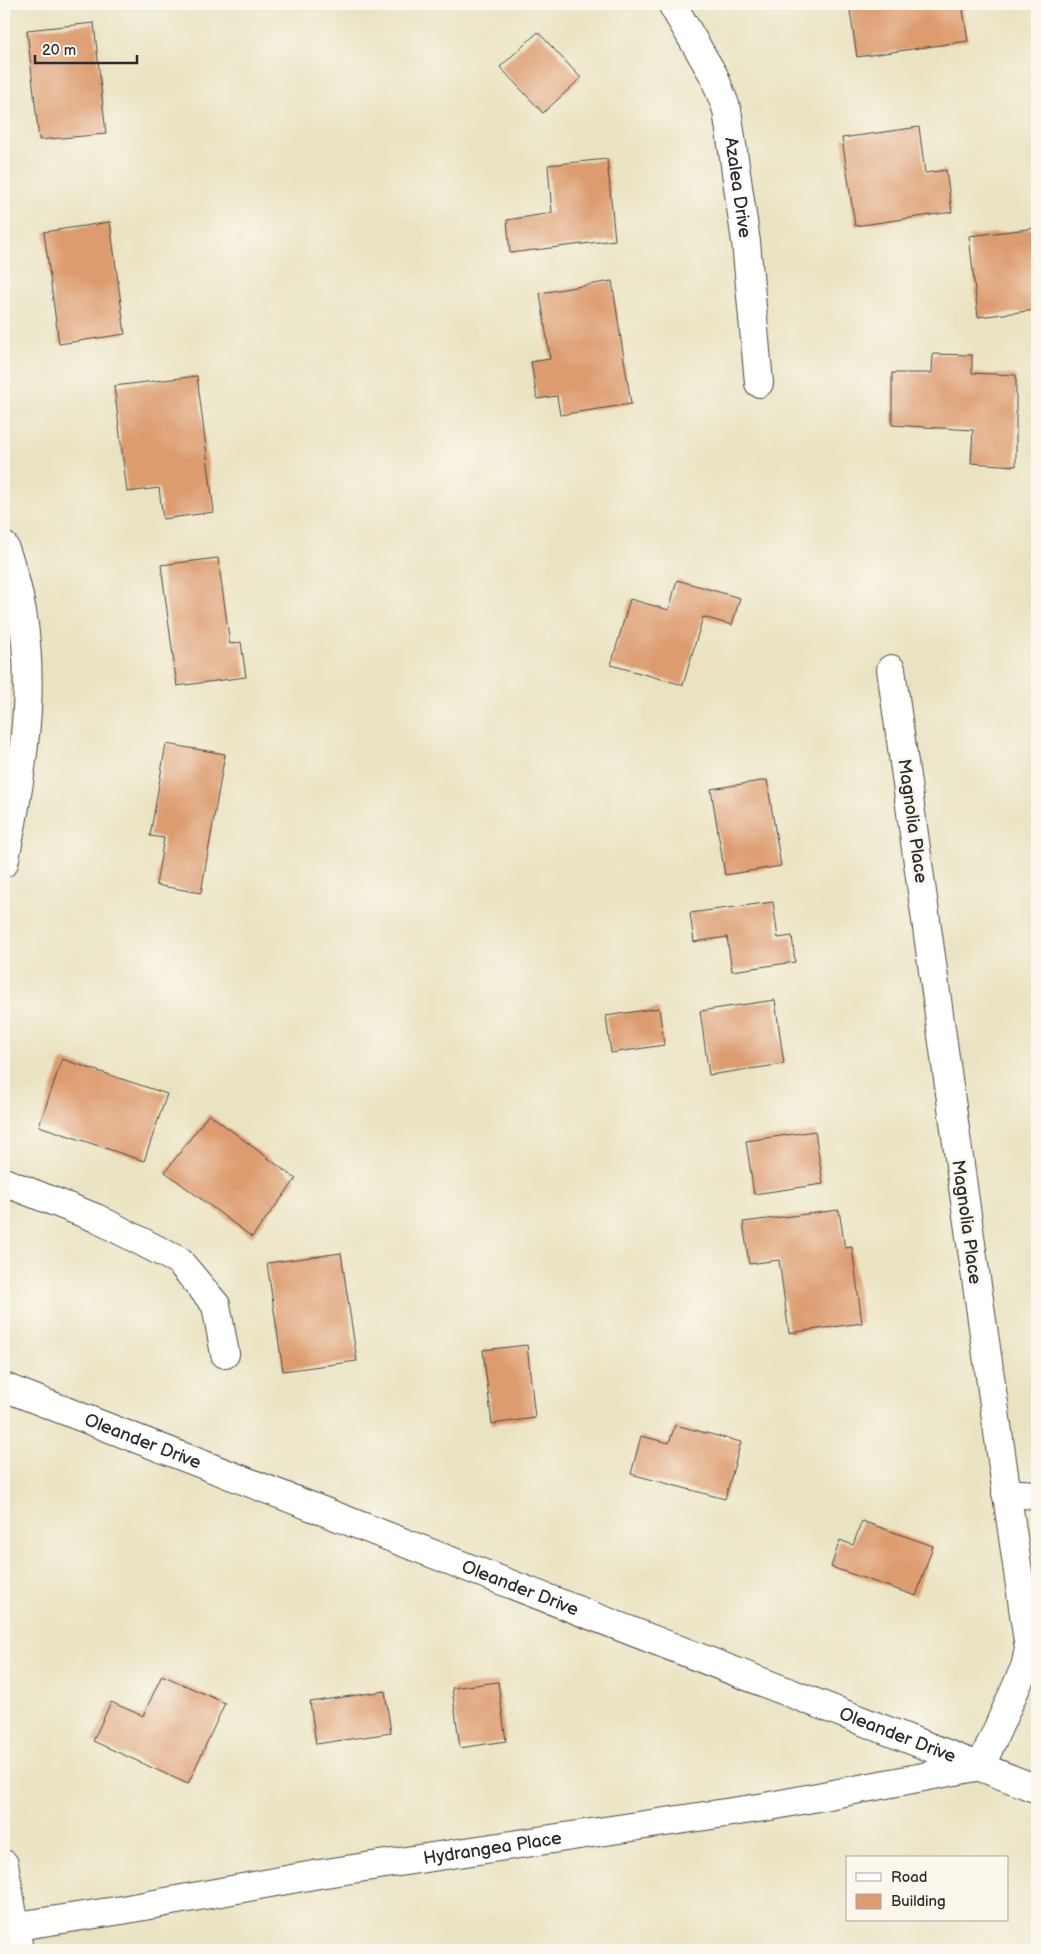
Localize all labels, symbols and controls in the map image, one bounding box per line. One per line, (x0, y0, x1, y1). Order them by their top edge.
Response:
scale bar (35, 32, 138, 64)
text: 20 m (42, 41, 76, 60)
street label: Azalea Drive (720, 136, 755, 240)
street label: Magnolia Place (893, 758, 932, 885)
street label: Magnolia Place (947, 1159, 986, 1286)
street label: Oleander Drive (81, 1409, 204, 1474)
street label: Oleander Drive (459, 1556, 582, 1621)
street label: Oleander Drive (836, 1703, 959, 1768)
street label: Hydrangea Place (422, 1828, 563, 1869)
legend (846, 1856, 1008, 1922)
text: Road (891, 1868, 927, 1887)
text: Building (891, 1892, 946, 1911)

